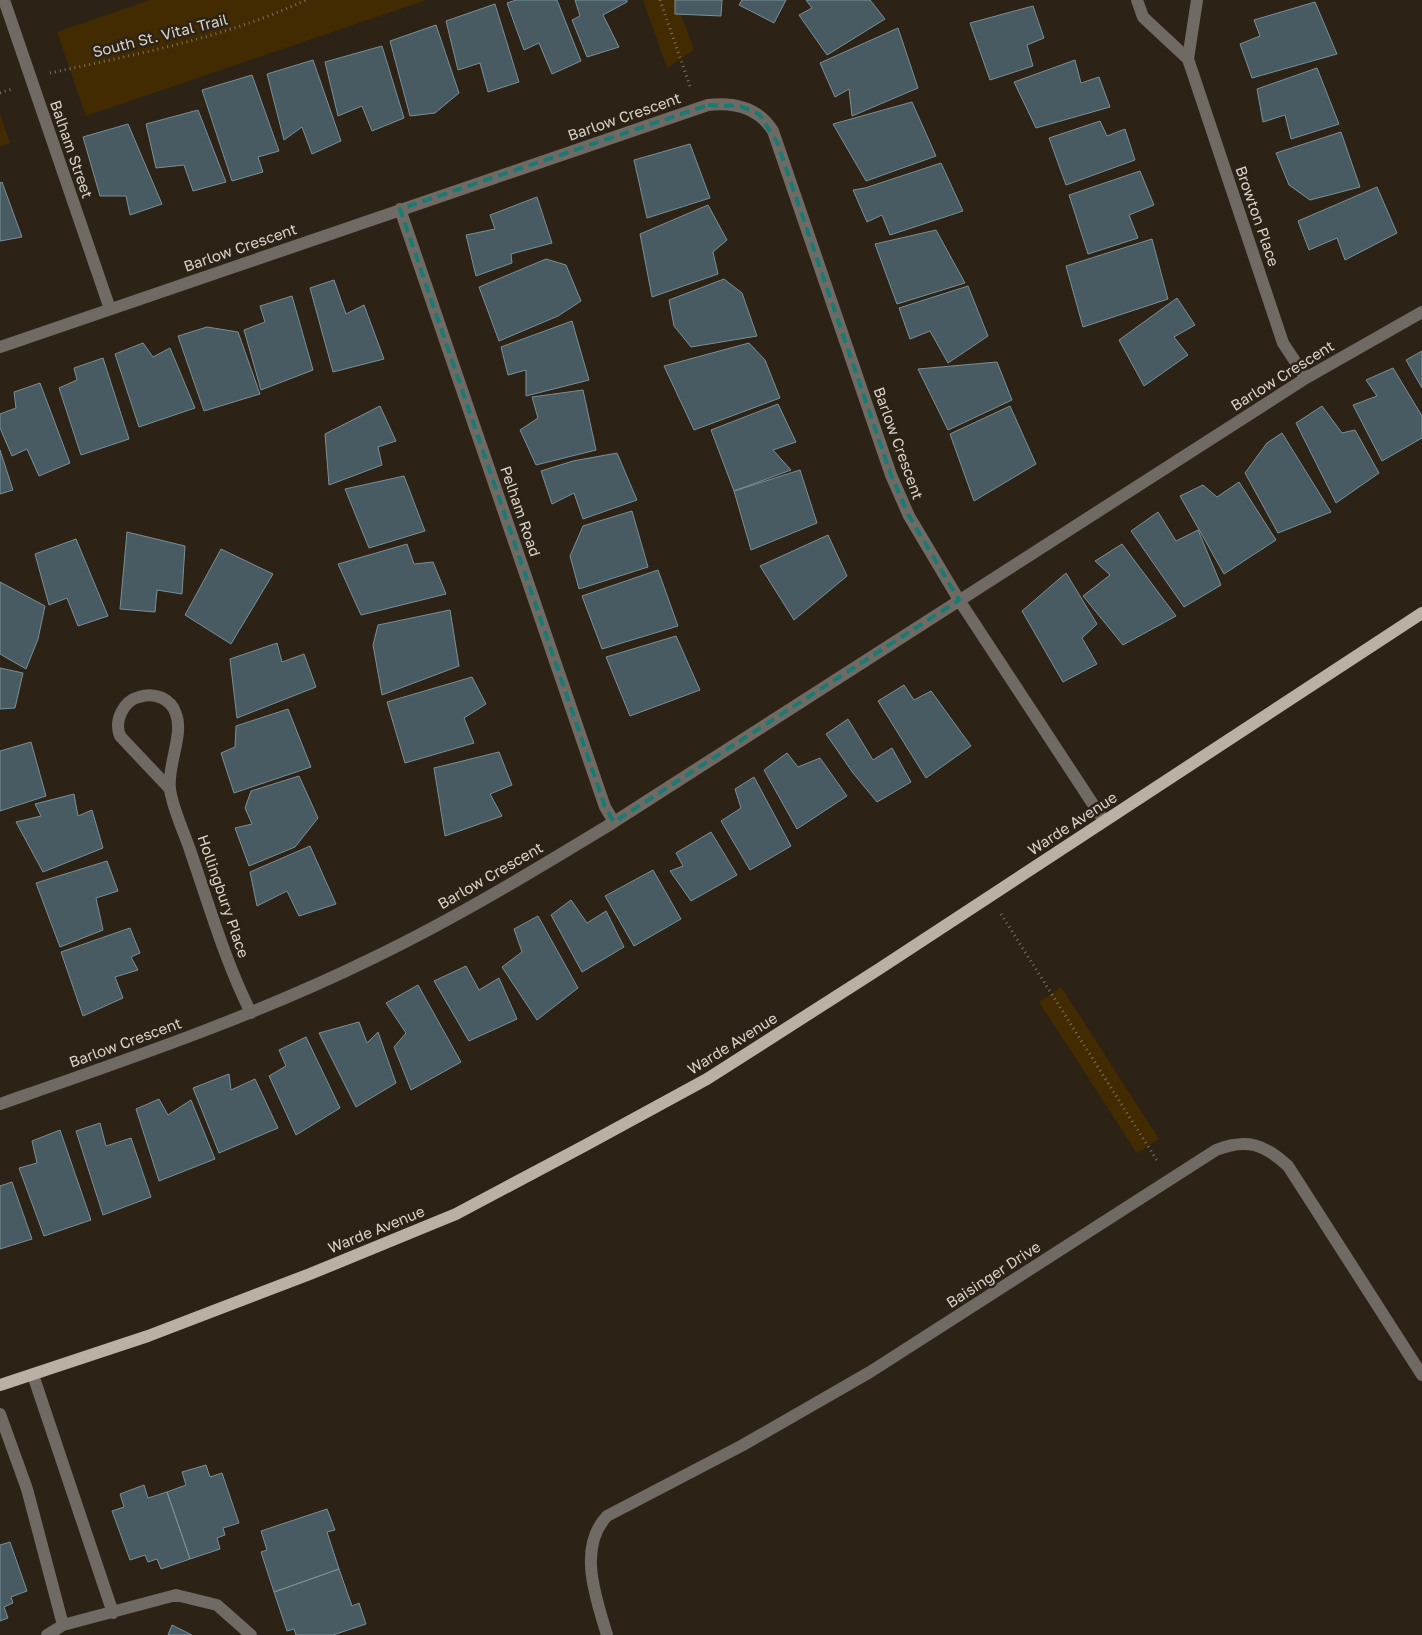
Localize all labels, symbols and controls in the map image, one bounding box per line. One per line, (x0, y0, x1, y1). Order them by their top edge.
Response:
street label: South St. Vital Trail (91, 9, 230, 61)
street label: Barlow Crescent (565, 88, 683, 144)
street label: Balham Street (47, 98, 97, 200)
street label: Browton Place (1232, 163, 1284, 269)
street label: Barlow Crescent (181, 219, 299, 275)
street label: Barlow Crescent (1227, 336, 1337, 414)
street label: Barlow Crescent (870, 384, 928, 502)
street label: Pelham Road (497, 463, 545, 559)
street label: Warde Avenue (1024, 787, 1120, 858)
street label: Hollingbury Place (194, 832, 254, 960)
street label: Barlow Crescent (434, 838, 546, 912)
street label: Warde Avenue (684, 1008, 781, 1078)
street label: Barlow Crescent (66, 1013, 184, 1071)
street label: Warde Avenue (325, 1201, 427, 1257)
street label: Baisinger Drive (943, 1237, 1044, 1311)

